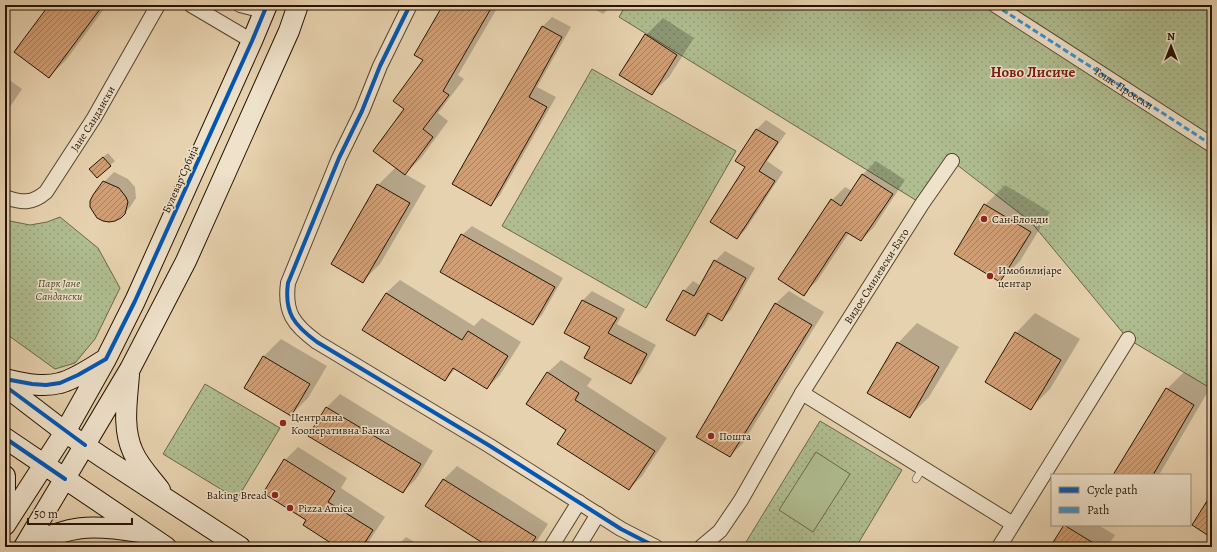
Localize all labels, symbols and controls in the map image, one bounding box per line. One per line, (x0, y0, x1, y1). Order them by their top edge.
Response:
north arrow (1151, 26, 1191, 66)
text: N (1167, 29, 1175, 44)
district label: Ново Лисиче (991, 62, 1075, 82)
street label: Тоше Проески (1091, 64, 1156, 113)
street label: Јане Сандански (67, 83, 119, 154)
street label: Булевар Србија (159, 142, 203, 216)
place label: Сан Блонди (992, 212, 1048, 227)
marker: Сан Блонди (979, 214, 989, 224)
street label: Видое Смилевски-Бато (841, 225, 913, 327)
place label: Имобилијаре центар (998, 263, 1062, 291)
marker: Имобилијаре центар (985, 271, 995, 281)
park label: Парк Јане Сандански (36, 276, 83, 304)
place label: Централна Кооперативна Банка (291, 410, 391, 438)
marker: Централна Кооперативна Банка (278, 418, 288, 428)
place label: Пошта (719, 429, 752, 444)
marker: Пошта (706, 431, 716, 441)
legend (1051, 474, 1191, 526)
text: Cycle path (1087, 482, 1138, 498)
place label: Baking Bread (207, 488, 267, 503)
marker: Baking Bread (270, 490, 280, 500)
scale bar (28, 500, 132, 526)
place label: Pizza Amica (298, 501, 353, 516)
text: Path (1087, 502, 1110, 518)
marker: Pizza Amica (285, 503, 295, 513)
text: 50 m (34, 506, 58, 522)

